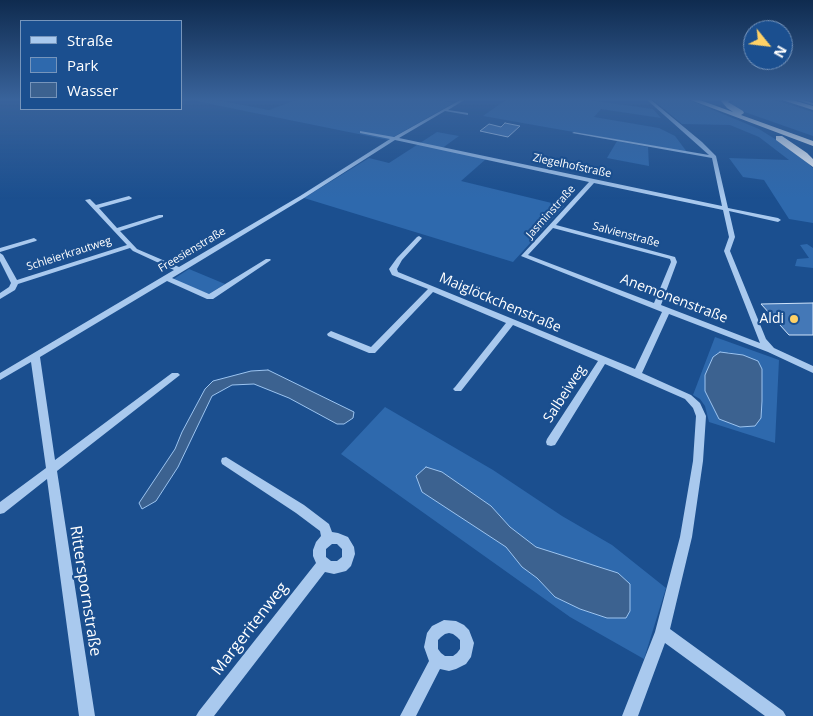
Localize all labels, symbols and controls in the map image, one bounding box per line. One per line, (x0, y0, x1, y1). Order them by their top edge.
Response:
legend (20, 20, 182, 110)
north arrow (743, 20, 793, 70)
text: Straße (67, 30, 113, 50)
text: N (770, 42, 792, 62)
text: Park (67, 55, 98, 75)
text: Wasser (67, 80, 118, 100)
street label: Ziegelhofstraße (531, 151, 613, 181)
street label: Jasminstraße (524, 183, 578, 241)
street label: Salvienstraße (591, 220, 661, 250)
street label: Freesienstraße (156, 225, 228, 275)
street label: Schleierkrautweg (25, 234, 113, 274)
street label: Maiglöckchenstraße (436, 270, 564, 336)
street label: Anemonenstraße (618, 271, 730, 327)
place label: Aldi (760, 311, 784, 327)
marker: Aldi (788, 313, 800, 325)
street label: Salbeiweg (540, 362, 590, 426)
street label: Ritterspornstraße (65, 524, 105, 658)
street label: Margeritenweg (208, 579, 292, 679)

